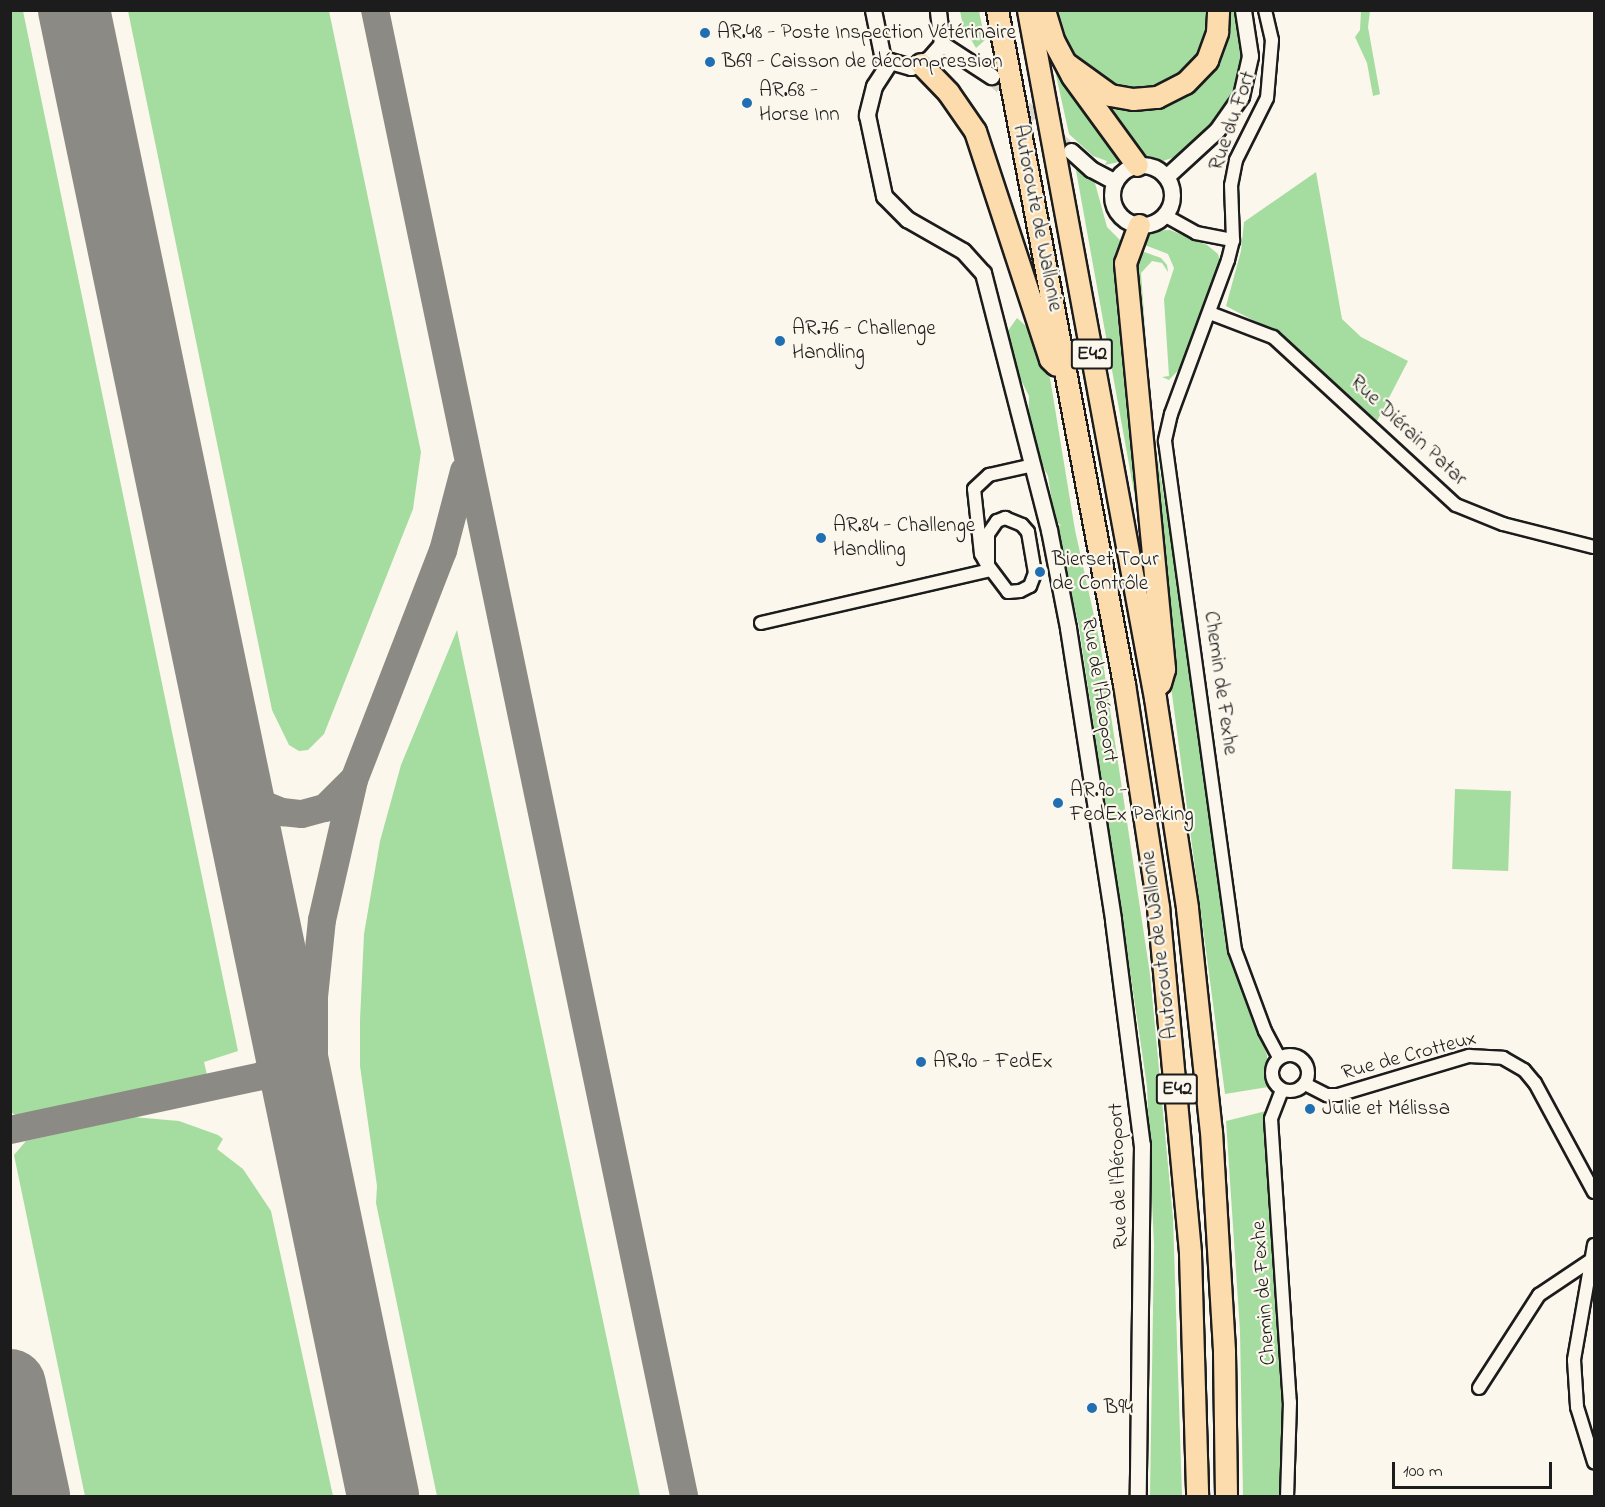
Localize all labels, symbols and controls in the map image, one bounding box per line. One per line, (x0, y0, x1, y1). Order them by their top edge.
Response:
place label: AR.48 - Poste Inspection Vétérinaire (717, 20, 1016, 46)
marker: AR.48 - Poste Inspection Vétérinaire (698, 26, 712, 40)
place label: B69 - Caisson de décompression (722, 49, 1003, 75)
marker: B69 - Caisson de décompression (703, 55, 717, 69)
street label: Rue du Fort (1204, 68, 1262, 174)
place label: AR.68 - Horse Inn (759, 78, 840, 128)
marker: AR.68 - Horse Inn (740, 96, 754, 110)
street label: Autoroute de Wallonie (1007, 123, 1067, 313)
place label: AR.76 - Challenge Handling (792, 316, 936, 366)
marker: AR.76 - Challenge Handling (773, 334, 787, 348)
road number: E42 (1070, 337, 1114, 371)
street label: Rue Diérain Patar (1344, 370, 1472, 492)
place label: AR.84 - Challenge Handling (833, 513, 975, 563)
marker: AR.84 - Challenge Handling (814, 531, 828, 545)
place label: Bierset Tour de Contrôle (1052, 547, 1159, 597)
marker: Bierset Tour de Contrôle (1033, 565, 1047, 579)
street label: Chemin de Fexhe (1197, 610, 1243, 756)
street label: Rue de l'Aéroport (1075, 616, 1123, 764)
place label: AR.90 - FedEx Parking (1070, 778, 1194, 828)
marker: AR.90 - FedEx Parking (1051, 796, 1065, 810)
street label: Autoroute de Wallonie (1136, 849, 1184, 1041)
street label: Rue de Crotteux (1339, 1026, 1479, 1086)
place label: AR.90 - FedEx (933, 1049, 1053, 1075)
marker: AR.90 - FedEx (914, 1055, 928, 1069)
road number: E42 (1154, 1072, 1200, 1106)
place label: Julie et Mélissa (1322, 1096, 1450, 1122)
marker: Julie et Mélissa (1303, 1102, 1317, 1116)
street label: Rue de l'Aéroport (1104, 1103, 1134, 1249)
street label: Chemin de Fexhe (1246, 1220, 1282, 1366)
place label: B94 (1104, 1395, 1133, 1421)
marker: B94 (1085, 1401, 1099, 1415)
scale bar (1395, 1450, 1556, 1488)
text: 100 m (1403, 1459, 1443, 1485)

